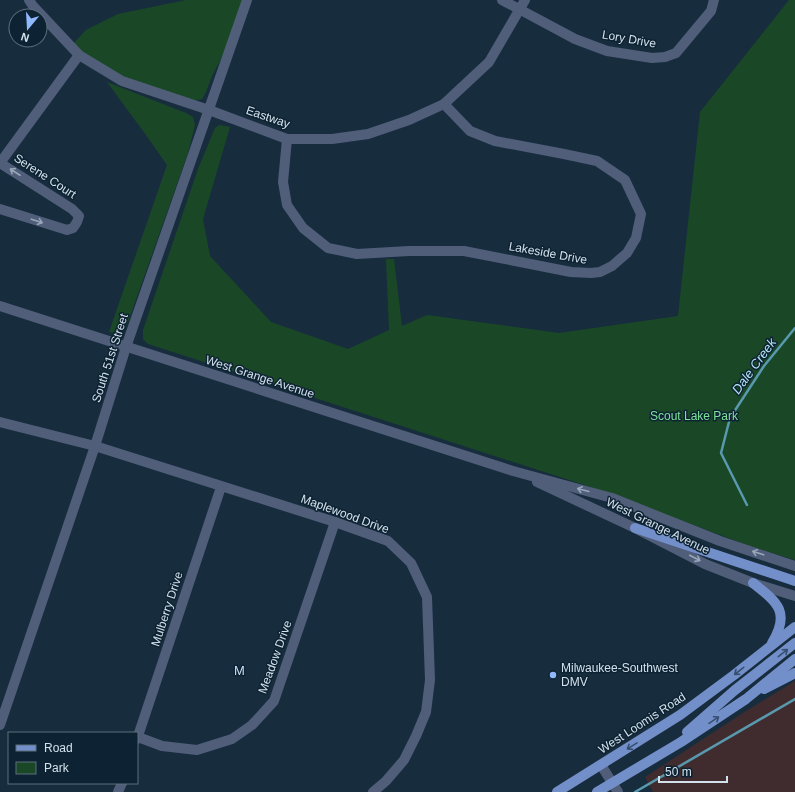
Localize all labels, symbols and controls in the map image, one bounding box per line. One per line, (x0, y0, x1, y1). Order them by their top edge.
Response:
north arrow (8, 8, 48, 48)
street label: Lory Drive (601, 27, 657, 51)
text: N (19, 31, 31, 44)
street label: Eastway (244, 103, 292, 131)
street label: Serene Court (11, 151, 79, 202)
one-way arrow (10, 168, 21, 176)
one-way arrow (30, 218, 43, 225)
street label: Lakeside Drive (508, 239, 589, 267)
street label: South 51st Street (89, 311, 131, 404)
water label: Dale Creek (729, 334, 780, 397)
street label: West Grange Avenue (204, 353, 317, 401)
park label: Scout Lake Park (650, 409, 739, 423)
one-way arrow (577, 486, 590, 493)
street label: Maplewood Drive (299, 492, 391, 537)
street label: West Grange Avenue (604, 495, 712, 557)
one-way arrow (752, 549, 764, 557)
one-way arrow (688, 555, 700, 562)
street label: Mulberry Drive (148, 569, 186, 648)
street label: Meadow Drive (255, 618, 295, 695)
one-way arrow (778, 648, 789, 657)
place label: Milwaukee-Southwest DMV (561, 661, 678, 689)
district label: M (234, 663, 246, 678)
one-way arrow (733, 667, 744, 676)
marker: Milwaukee-Southwest DMV (548, 670, 558, 680)
street label: West Loomis Road (596, 690, 688, 756)
one-way arrow (708, 716, 719, 724)
legend (8, 732, 138, 784)
text: Road (44, 741, 73, 755)
one-way arrow (626, 742, 638, 750)
scale bar (659, 758, 727, 784)
text: Park (44, 761, 70, 775)
text: 50 m (665, 765, 692, 779)

